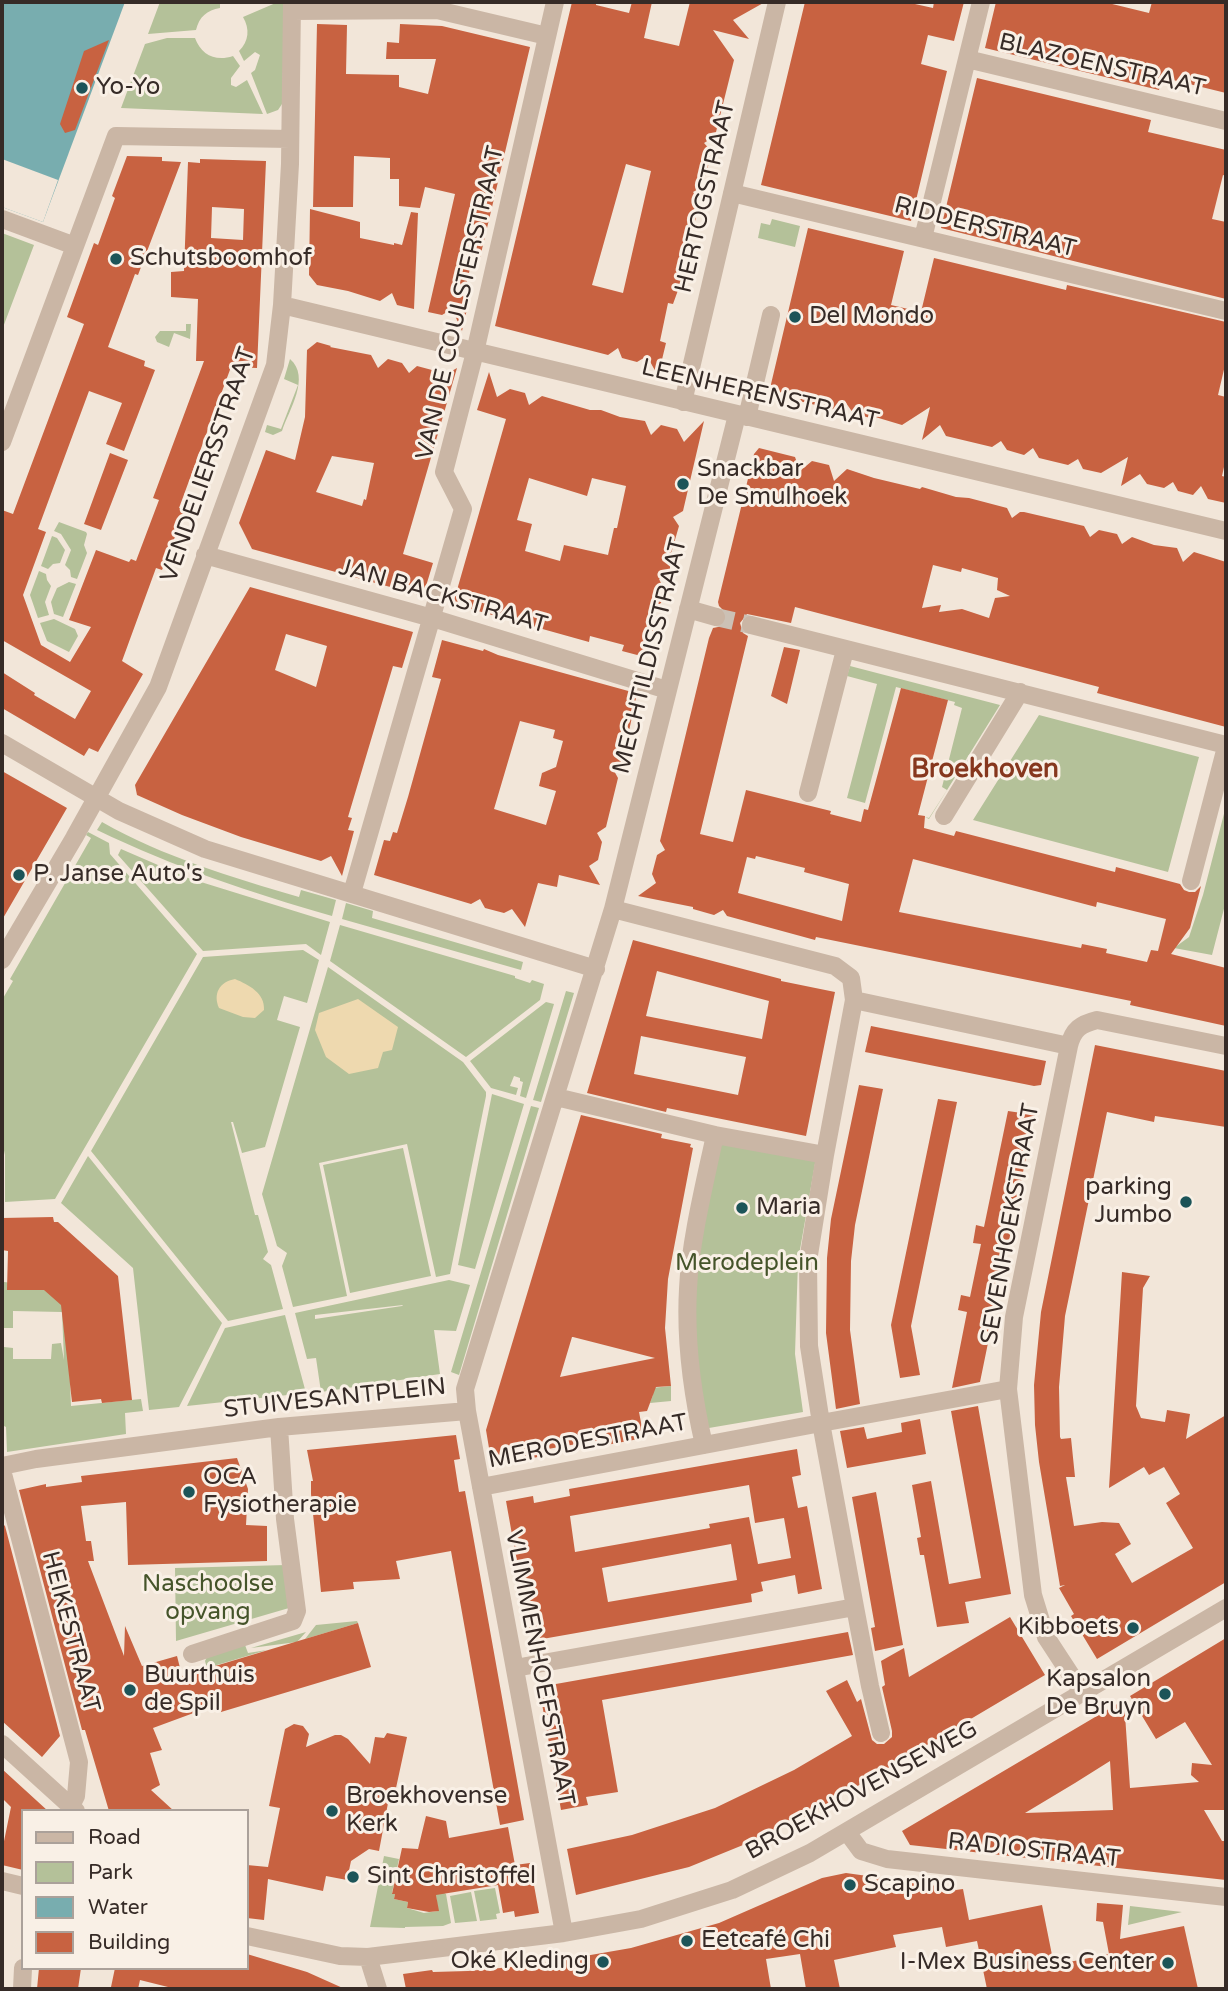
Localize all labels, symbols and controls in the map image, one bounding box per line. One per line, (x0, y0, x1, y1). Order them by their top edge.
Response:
street label: BLAZOENSTRAAT (996, 28, 1208, 104)
place label: Yo-Yo (96, 74, 160, 102)
marker: Yo-Yo (74, 80, 90, 96)
street label: HERTOGSTRAAT (670, 98, 742, 296)
street label: VAN DE COULSTERSTRAAT (411, 143, 511, 463)
street label: RIDDERSTRAAT (891, 191, 1079, 265)
place label: Schutsboomhof (130, 245, 312, 273)
marker: Schutsboomhof (108, 251, 124, 267)
place label: Del Mondo (809, 303, 934, 331)
marker: Del Mondo (787, 309, 803, 325)
street label: VENDELIERSSTRAAT (155, 344, 263, 586)
street label: LEENHERENSTRAAT (638, 354, 882, 436)
place label: Snackbar De Smulhoek (697, 456, 847, 512)
marker: Snackbar De Smulhoek (675, 476, 691, 492)
street label: MECHTILDISSTRAAT (608, 535, 694, 777)
street label: JAN BACKSTRAAT (335, 553, 551, 641)
district label: Broekhoven (911, 754, 1059, 786)
place label: P. Janse Auto's (33, 861, 203, 889)
marker: P. Janse Auto's (11, 867, 27, 883)
street label: SEVENHOEKSTRAAT (976, 1101, 1046, 1347)
place label: parking Jumbo (1085, 1174, 1172, 1230)
place label: Maria (756, 1194, 821, 1222)
marker: parking Jumbo (1178, 1194, 1194, 1210)
marker: Maria (734, 1200, 750, 1216)
park label: Merodeplein (675, 1250, 819, 1278)
street label: STUIVESANTPLEIN (222, 1373, 448, 1425)
street label: MERODESTRAAT (486, 1409, 690, 1475)
place label: OCA Fysiotherapie (203, 1464, 357, 1520)
marker: OCA Fysiotherapie (181, 1484, 197, 1500)
street label: VLIMMENHOEFSTRAAT (498, 1528, 580, 1808)
street label: HEIKESTRAAT (35, 1548, 105, 1716)
park label: Naschoolse opvang (142, 1571, 274, 1627)
place label: Kibboets (1018, 1614, 1119, 1642)
marker: Kibboets (1125, 1620, 1141, 1636)
place label: Buurthuis de Spil (144, 1662, 255, 1718)
place label: Kapsalon De Bruyn (1046, 1666, 1151, 1722)
marker: Buurthuis de Spil (122, 1682, 138, 1698)
marker: Kapsalon De Bruyn (1157, 1686, 1173, 1702)
street label: BROEKHOVENSEWEG (741, 1715, 983, 1867)
place label: Broekhovense Kerk (346, 1783, 507, 1839)
marker: Broekhovense Kerk (324, 1803, 340, 1819)
legend (21, 1809, 248, 1970)
text: Road (88, 1825, 141, 1850)
street label: RADIOSTRAAT (946, 1828, 1122, 1874)
text: Park (88, 1860, 133, 1885)
place label: Sint Christoffel (367, 1863, 536, 1891)
marker: Sint Christoffel (345, 1869, 361, 1885)
place label: Scapino (864, 1871, 955, 1899)
marker: Scapino (842, 1877, 858, 1893)
text: Water (88, 1895, 148, 1920)
place label: Eetcafé Chi (701, 1927, 830, 1955)
text: Building (88, 1930, 170, 1955)
marker: Eetcafé Chi (679, 1933, 695, 1949)
place label: Oké Kleding (451, 1948, 589, 1976)
place label: I-Mex Business Center (900, 1949, 1154, 1977)
marker: Oké Kleding (595, 1954, 611, 1970)
marker: I-Mex Business Center (1160, 1955, 1176, 1971)

